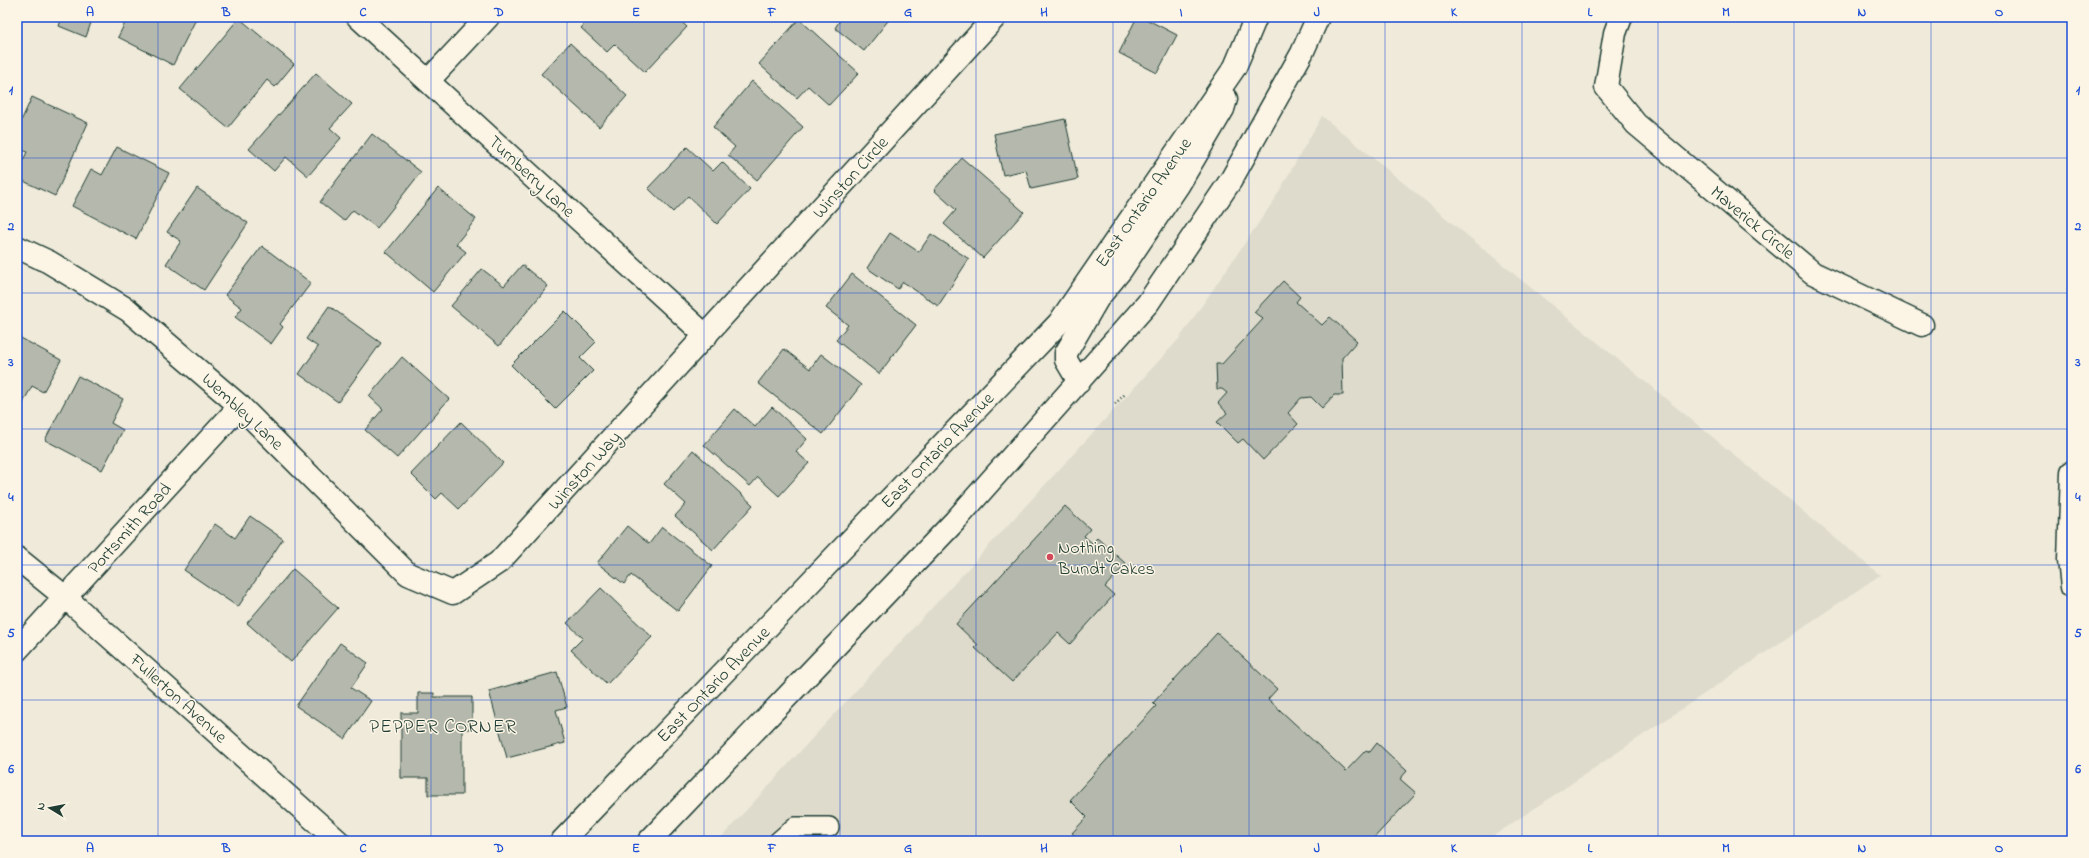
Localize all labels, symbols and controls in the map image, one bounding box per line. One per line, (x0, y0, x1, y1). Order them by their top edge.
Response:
text: A (86, 3, 94, 22)
text: B (221, 3, 231, 22)
text: C (359, 3, 367, 22)
text: D (493, 3, 504, 22)
text: E (632, 3, 640, 22)
text: F (767, 3, 777, 22)
text: G (904, 3, 912, 22)
text: H (1040, 3, 1048, 22)
text: I (1179, 3, 1183, 22)
text: J (1314, 3, 1320, 22)
text: K (1451, 3, 1458, 22)
text: L (1588, 3, 1594, 22)
text: M (1722, 3, 1730, 22)
text: N (1858, 3, 1867, 22)
text: O (1995, 3, 2004, 22)
text: 1 (9, 81, 14, 100)
text: 1 (2076, 81, 2081, 100)
street label: Turnberry Lane (481, 130, 581, 225)
street label: Winston Circle (807, 131, 896, 225)
street label: East Ontario Avenue (1090, 132, 1200, 273)
street label: Maverick Circle (1704, 180, 1800, 267)
text: 2 (7, 217, 15, 236)
text: 2 (2074, 217, 2082, 236)
text: 3 (7, 353, 14, 372)
text: 3 (2074, 353, 2081, 372)
street label: Wembley Lane (195, 368, 289, 458)
street label: East Ontario Avenue (876, 387, 1002, 516)
street label: Winston Way (543, 426, 628, 517)
street label: Portsmith Road (82, 478, 179, 581)
text: 4 (7, 488, 14, 507)
text: 4 (2074, 488, 2081, 507)
place label: Nothing Bundt Cakes (1057, 536, 1155, 583)
marker: Nothing Bundt Cakes (1045, 552, 1055, 562)
street label: East Ontario Avenue (652, 621, 778, 750)
text: 5 (7, 624, 15, 643)
text: 5 (2074, 624, 2082, 643)
street label: Fullerton Avenue (123, 648, 233, 751)
district label: PEPPER CORNER (369, 714, 517, 741)
text: 6 (7, 760, 14, 779)
text: 6 (2074, 760, 2081, 779)
north arrow (30, 788, 70, 828)
text: N (33, 801, 50, 811)
text: A (86, 839, 94, 858)
text: B (221, 839, 231, 858)
text: C (359, 839, 367, 858)
text: D (493, 839, 504, 858)
text: E (632, 839, 640, 858)
text: F (767, 839, 777, 858)
text: G (904, 839, 912, 858)
text: H (1040, 839, 1048, 858)
text: I (1179, 839, 1183, 858)
text: J (1314, 839, 1320, 858)
text: K (1451, 839, 1458, 858)
text: L (1588, 839, 1594, 858)
text: M (1722, 839, 1730, 858)
text: N (1858, 839, 1867, 858)
text: O (1995, 839, 2004, 858)

